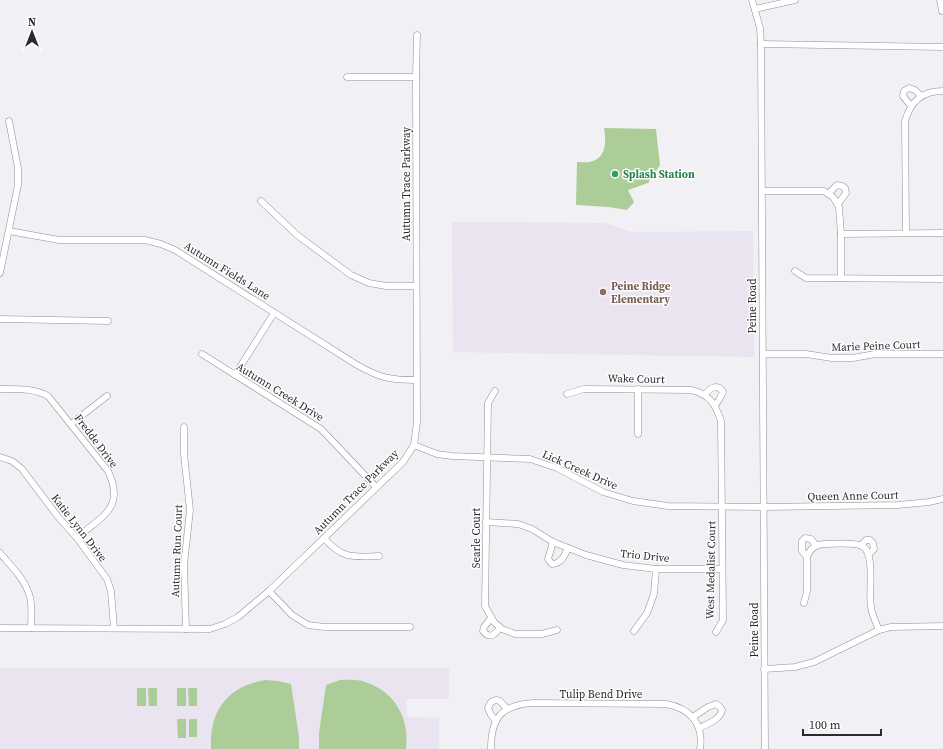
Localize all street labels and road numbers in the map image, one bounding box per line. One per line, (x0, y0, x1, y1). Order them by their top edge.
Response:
street label: Autumn Trace Parkway (399, 126, 414, 241)
street label: Autumn Fields Lane (181, 238, 273, 304)
street label: Peine Road (745, 278, 760, 333)
street label: Marie Peine Court (831, 337, 921, 355)
street label: Autumn Creek Drive (233, 359, 327, 425)
street label: Wake Court (607, 371, 665, 387)
street label: Fredde Drive (71, 411, 121, 471)
street label: Autumn Trace Parkway (310, 446, 402, 538)
street label: Lick Creek Drive (540, 447, 621, 494)
street label: Queen Anne Court (807, 488, 899, 504)
street label: Katie Lynn Drive (48, 491, 110, 565)
street label: Autumn Run Court (168, 504, 186, 598)
street label: Searle Court (469, 507, 484, 568)
street label: West Medalist Court (703, 520, 719, 619)
street label: Trio Drive (620, 546, 671, 566)
street label: Peine Road (747, 602, 762, 657)
street label: Tulip Bend Drive (560, 687, 643, 702)

